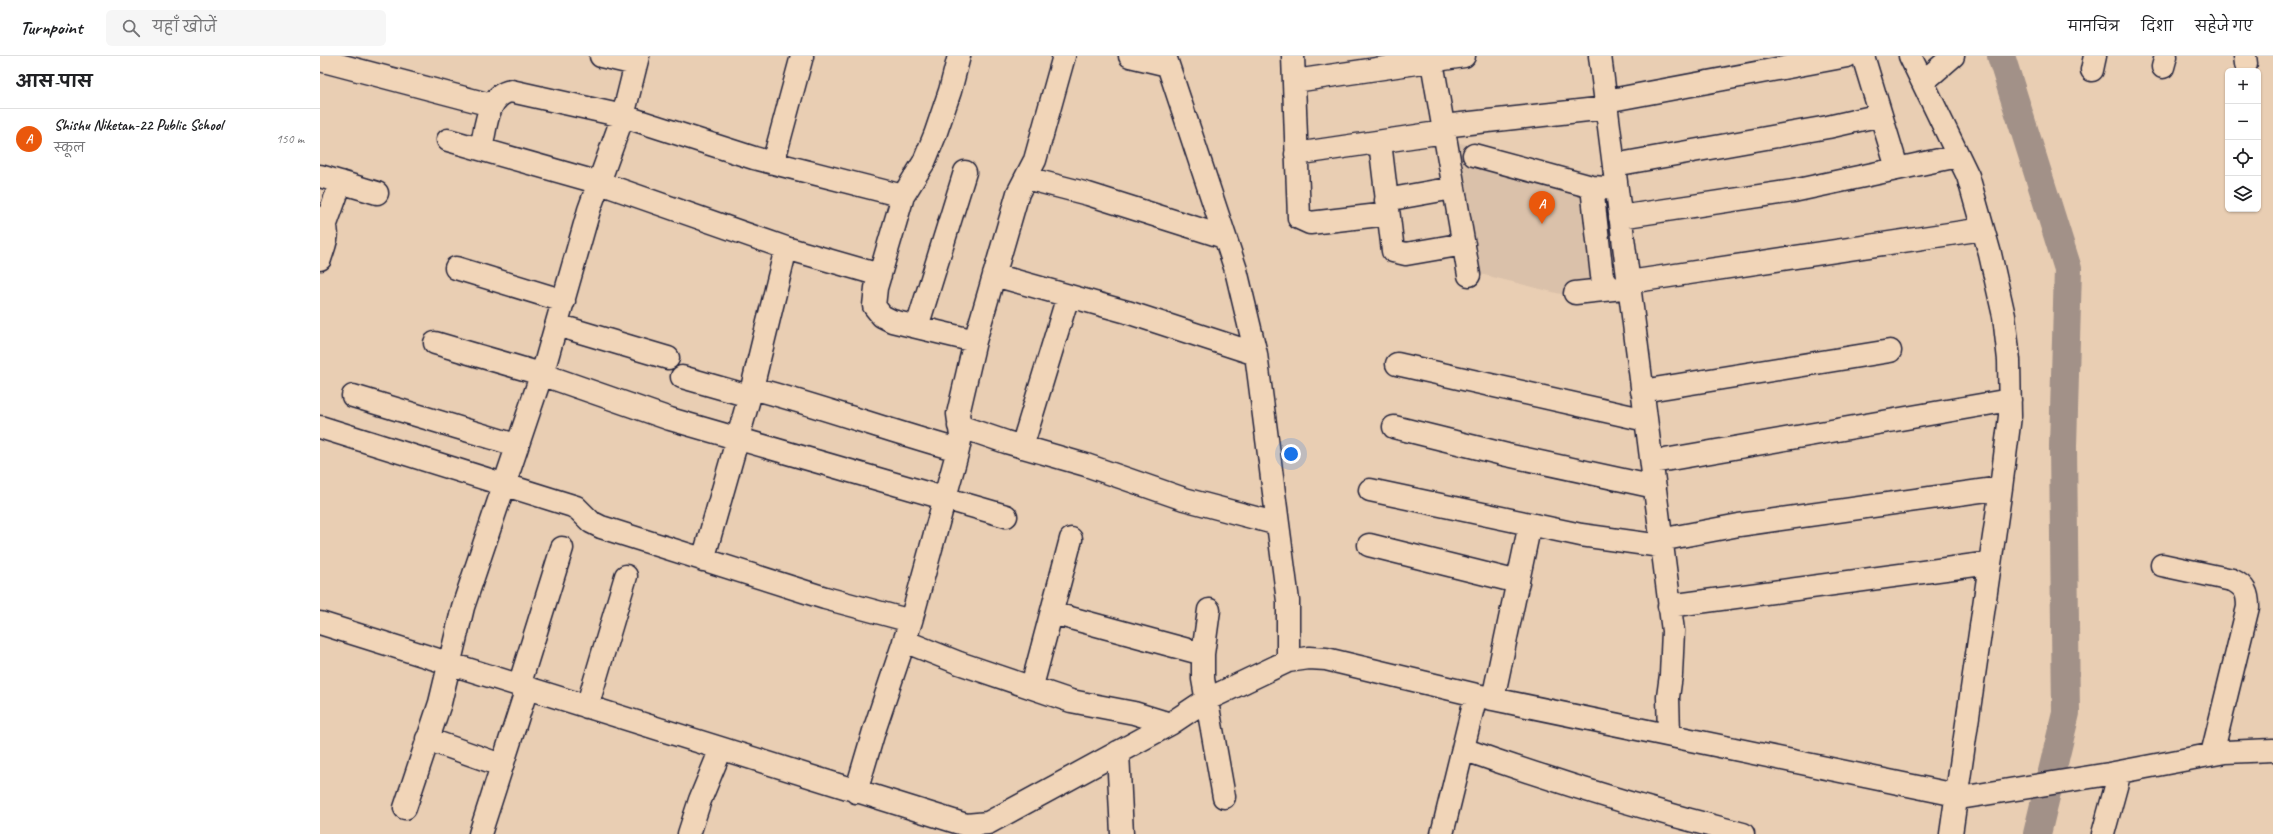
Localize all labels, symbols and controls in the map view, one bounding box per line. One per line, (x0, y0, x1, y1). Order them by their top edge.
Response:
search box (106, 10, 386, 46)
text: Turnpoint (20, 16, 82, 40)
icon: search (120, 17, 142, 39)
text: यहाँ खोजें (152, 18, 217, 37)
text: मानचित्र (2068, 18, 2119, 35)
text: दिशा (2141, 18, 2173, 35)
text: सहेजे गए (2195, 18, 2253, 35)
map controls (2225, 68, 2261, 212)
button: + (2225, 68, 2261, 104)
text: आस-पास (16, 71, 92, 92)
button: − (2225, 104, 2261, 140)
text: Shishu Niketan-22 Public School (54, 116, 223, 135)
text: A (26, 131, 32, 147)
text: 150 m (276, 131, 304, 147)
text: स्कूल (54, 140, 85, 156)
button: locate (2225, 140, 2261, 176)
button: layers (2225, 176, 2261, 212)
pin: A (1529, 191, 1555, 224)
your location (1281, 444, 1301, 464)

